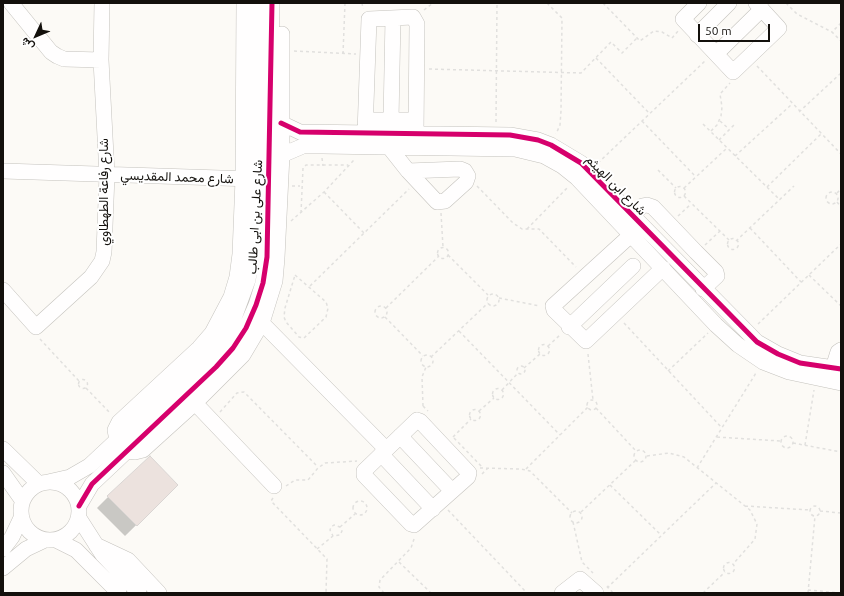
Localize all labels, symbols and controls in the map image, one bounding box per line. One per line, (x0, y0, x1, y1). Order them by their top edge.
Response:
north arrow (16, 16, 56, 56)
scale bar (700, 16, 772, 42)
text: 50 m (705, 24, 732, 37)
text: ش (18, 35, 36, 53)
street label: شارع رفاعة الطهطاوي (96, 138, 112, 246)
street label: شارع ابن الهيثم (582, 151, 650, 219)
street label: شارع على بن ابى طالب (244, 159, 266, 275)
street label: شارع محمد المقديسي (120, 167, 234, 187)

